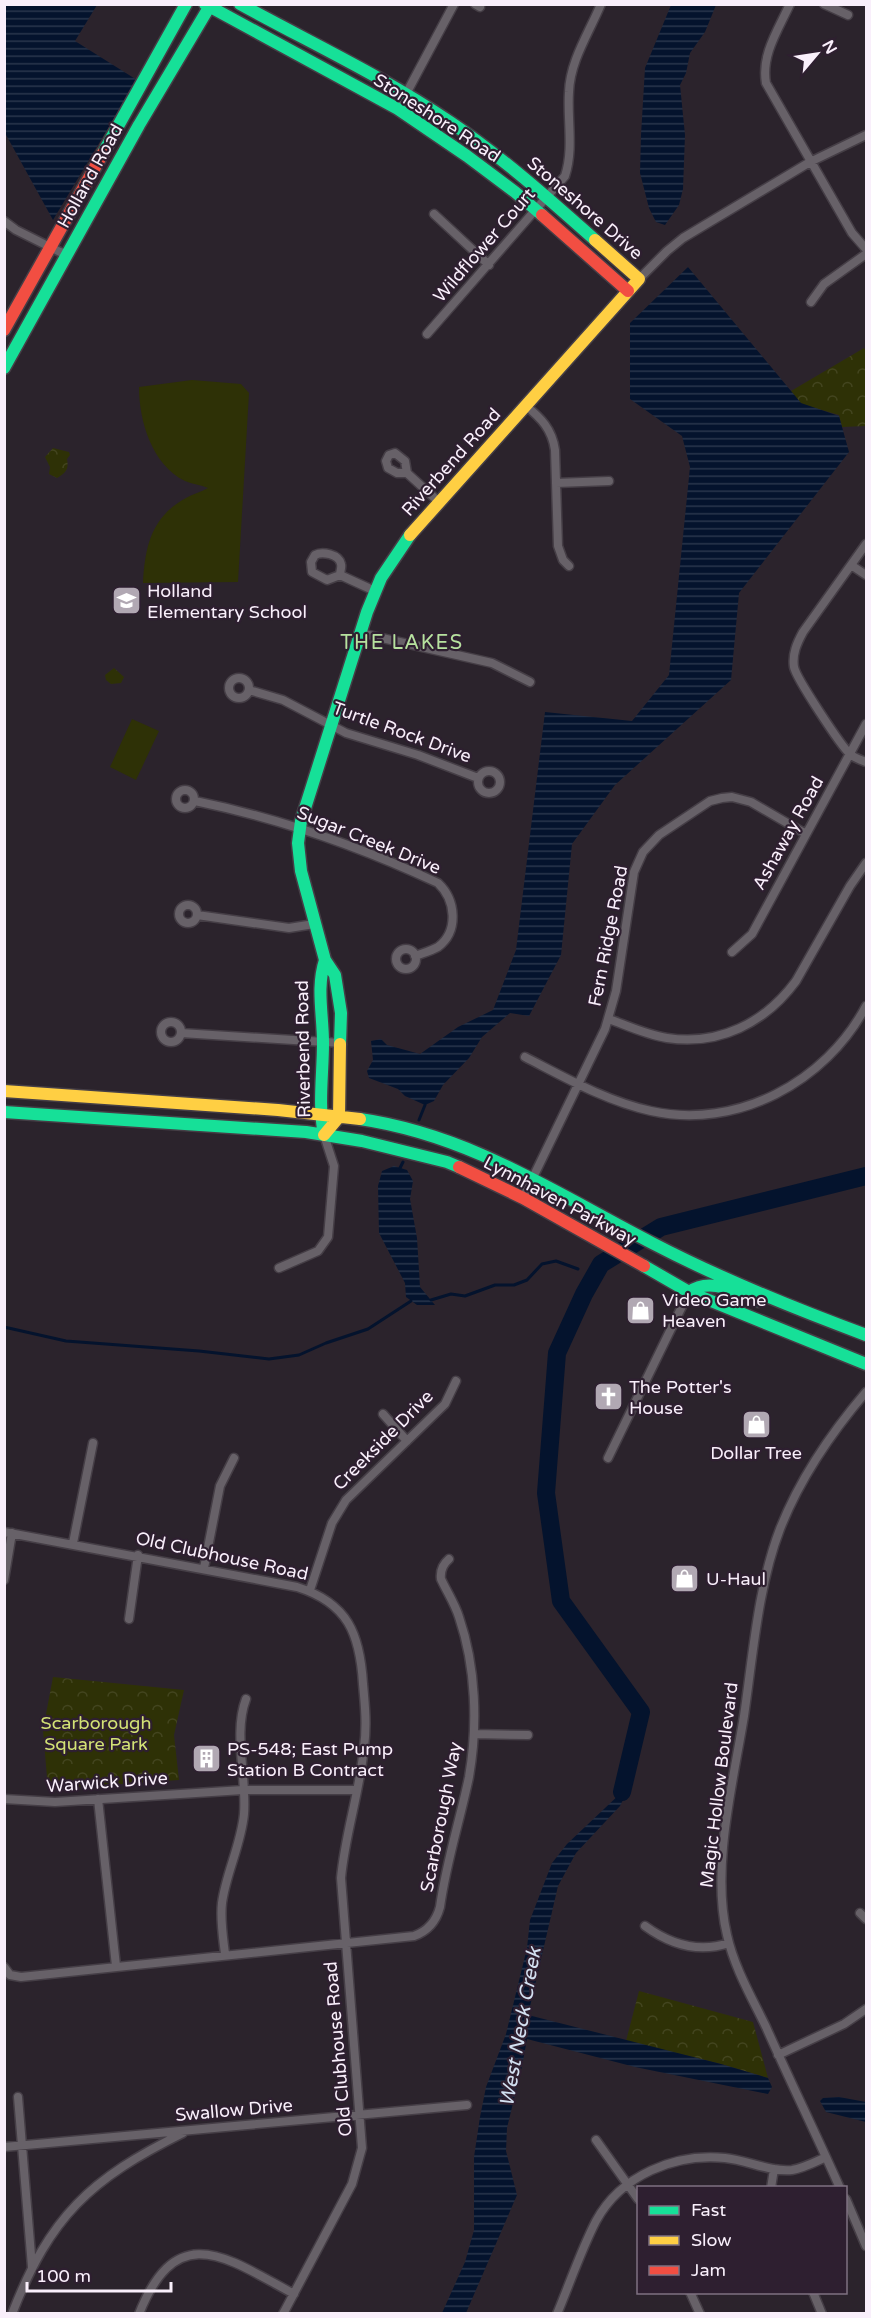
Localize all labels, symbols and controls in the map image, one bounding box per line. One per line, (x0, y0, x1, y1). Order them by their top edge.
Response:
north arrow (787, 24, 847, 84)
text: N (817, 37, 841, 58)
street label: Stoneshore Road (369, 69, 505, 167)
street label: Holland Road (52, 120, 128, 232)
street label: Stoneshore Drive (523, 152, 647, 264)
street label: Wildflower Court (428, 183, 540, 307)
street label: Riverbend Road (397, 404, 505, 520)
place label: Holland Elementary School (147, 580, 307, 623)
school or university icon: Holland Elementary School (110, 585, 142, 617)
district label: THE LAKES (340, 631, 464, 655)
street label: Turtle Rock Drive (330, 697, 474, 767)
street label: Ashaway Road (748, 772, 828, 894)
street label: Sugar Creek Drive (294, 801, 444, 879)
street label: Fern Ridge Road (584, 864, 632, 1008)
street label: Riverbend Road (291, 980, 315, 1118)
street label: Lynnhaven Parkway (480, 1151, 641, 1251)
place label: Video Game Heaven (662, 1289, 766, 1332)
shop icon: Video Game Heaven (625, 1294, 657, 1326)
place label: The Potter's House (629, 1376, 732, 1419)
church icon: The Potter's House (592, 1381, 624, 1413)
street label: Creekside Drive (328, 1385, 438, 1495)
shop icon: Dollar Tree (740, 1408, 772, 1440)
place label: Dollar Tree (710, 1442, 802, 1464)
street label: Old Clubhouse Road (134, 1527, 310, 1585)
shop icon: U-Haul (669, 1563, 701, 1595)
place label: U-Haul (706, 1568, 766, 1590)
street label: Magic Hollow Boulevard (695, 1681, 743, 1889)
park label: Scarborough Square Park (41, 1712, 151, 1755)
place label: PS-548; East Pump Station B Contract (227, 1738, 393, 1781)
street label: Scarborough Way (416, 1740, 466, 1894)
building icon: PS-548; East Pump Station B Contract (190, 1743, 222, 1775)
street label: Warwick Drive (46, 1767, 168, 1797)
water label: West Neck Creek (495, 1943, 547, 2109)
street label: Old Clubhouse Road (319, 1960, 357, 2138)
street label: Swallow Drive (174, 2094, 294, 2126)
legend (637, 2186, 847, 2294)
text: Fast (691, 2199, 726, 2221)
text: Slow (691, 2229, 732, 2251)
scale bar (27, 2255, 171, 2293)
text: Jam (691, 2259, 726, 2281)
text: 100 m (36, 2265, 91, 2287)

